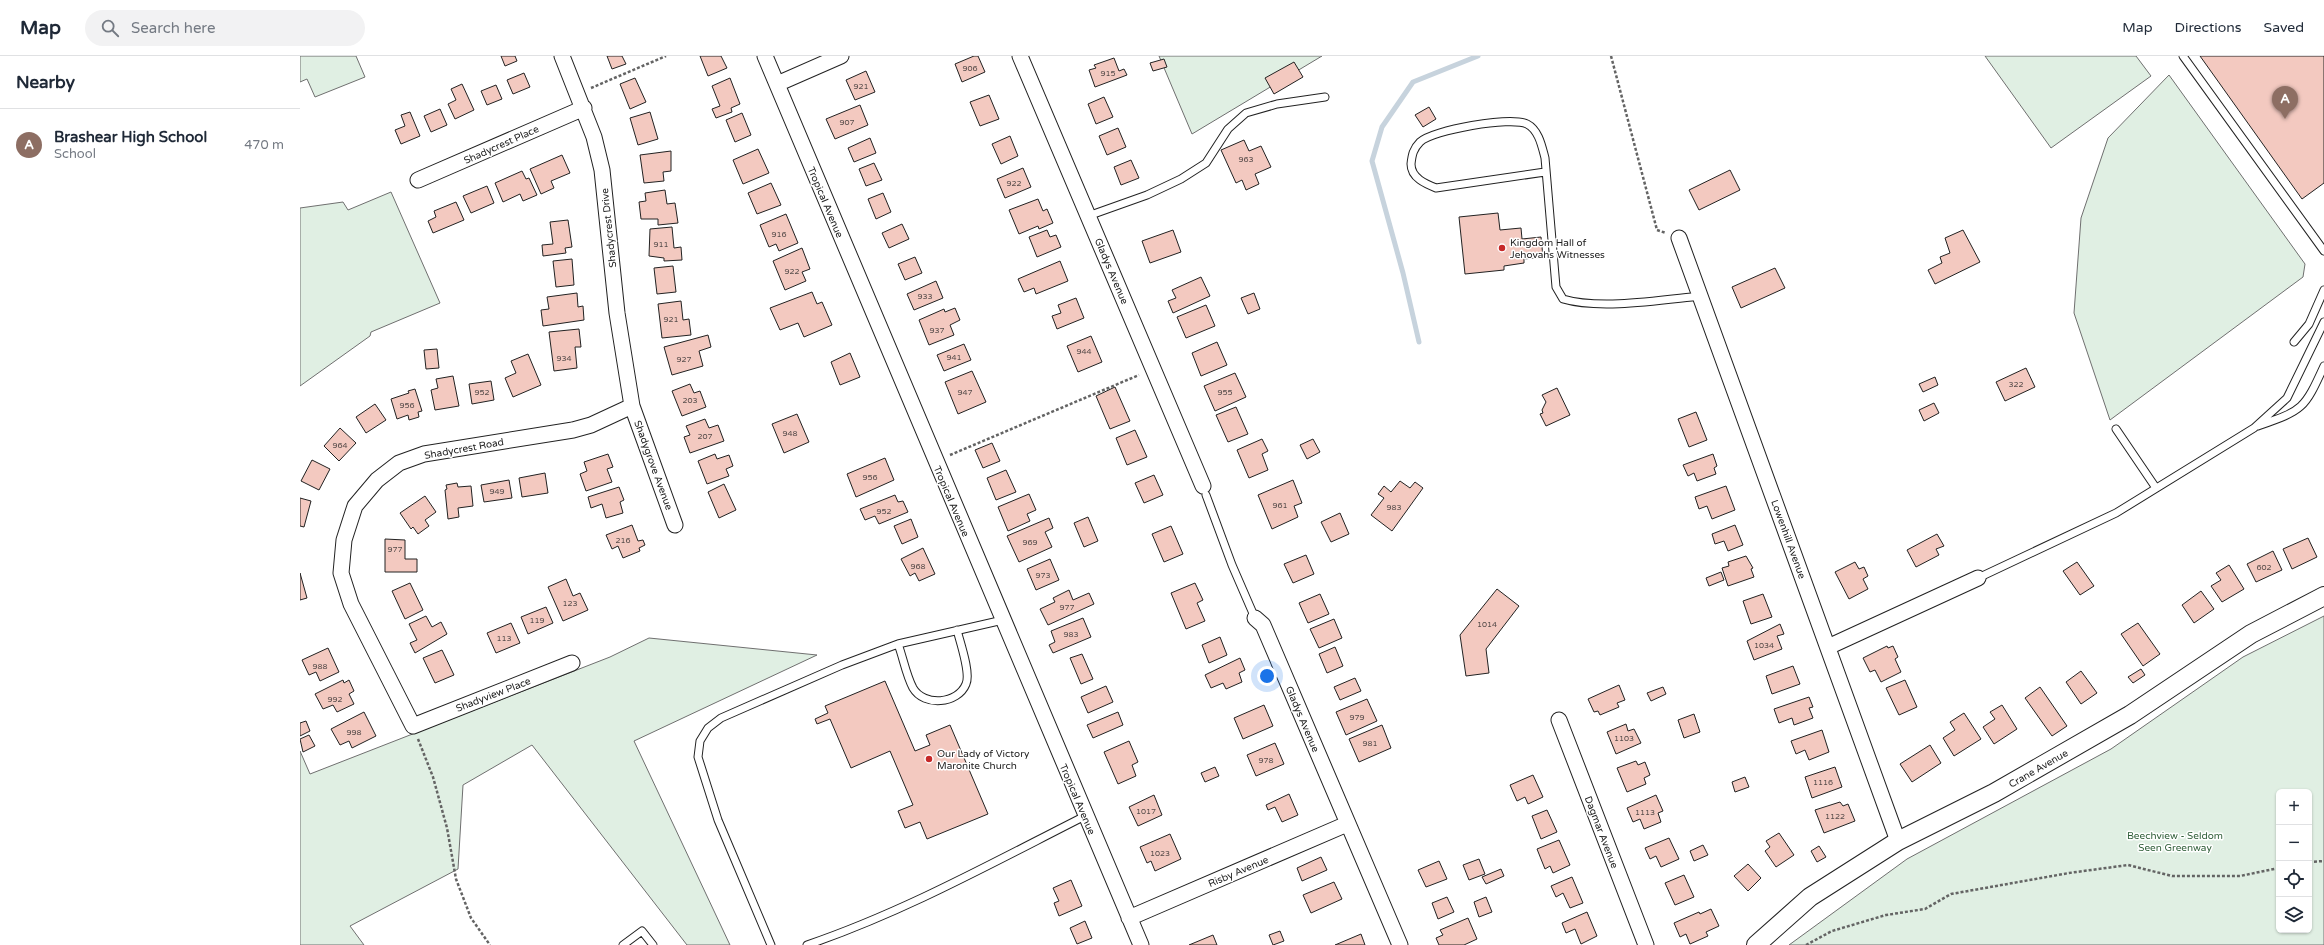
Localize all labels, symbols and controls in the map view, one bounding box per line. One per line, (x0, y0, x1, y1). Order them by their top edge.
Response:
search box (85, 10, 365, 46)
text: Map (20, 17, 61, 39)
icon: search (99, 17, 121, 39)
text: Search here (131, 19, 215, 37)
text: Map (2122, 19, 2153, 36)
text: Directions (2175, 19, 2242, 36)
text: Saved (2264, 19, 2304, 36)
house number: 906 (962, 64, 978, 73)
house number: 915 (1100, 69, 1116, 78)
text: Nearby (16, 72, 75, 93)
house number: 921 (853, 82, 869, 91)
pin: A (2272, 86, 2298, 119)
house number: 907 (839, 118, 855, 127)
street label: Shadycrest Place (462, 123, 541, 167)
text: Brashear High School (54, 128, 207, 146)
text: A (24, 137, 34, 153)
text: 470 m (244, 137, 284, 153)
text: School (54, 146, 96, 162)
house number: 963 (1238, 155, 1254, 164)
street label: Tropical Avenue (805, 165, 846, 240)
house number: 922 (1006, 179, 1022, 188)
street label: Shadycrest Drive (599, 187, 619, 268)
house number: 916 (771, 230, 787, 239)
street label: Gladys Avenue (1092, 237, 1131, 307)
place label: Kingdom Hall of Jehovahs Witnesses (1510, 237, 1605, 261)
house number: 911 (653, 240, 669, 249)
marker: Kingdom Hall of Jehovahs Witnesses (1497, 243, 1507, 253)
house number: 922 (784, 267, 800, 276)
house number: 933 (917, 292, 933, 301)
house number: 921 (663, 315, 679, 324)
house number: 937 (929, 326, 945, 335)
house number: 944 (1076, 347, 1092, 356)
house number: 941 (946, 353, 962, 362)
house number: 934 (556, 354, 572, 363)
house number: 927 (676, 355, 692, 364)
house number: 322 (2008, 380, 2024, 389)
house number: 952 (474, 388, 490, 397)
house number: 947 (957, 388, 973, 397)
house number: 955 (1217, 388, 1233, 397)
house number: 203 (682, 396, 698, 405)
house number: 956 (399, 401, 415, 410)
street label: Shadygrove Avenue (631, 419, 675, 512)
house number: 948 (782, 429, 798, 438)
house number: 207 (697, 432, 713, 441)
street label: Shadycrest Road (424, 436, 505, 462)
house number: 964 (332, 441, 348, 450)
street label: Tropical Avenue (931, 464, 972, 539)
house number: 956 (862, 473, 878, 482)
house number: 949 (489, 487, 505, 496)
street label: Lowenhill Avenue (1768, 498, 1808, 581)
house number: 961 (1272, 501, 1288, 510)
house number: 983 (1386, 503, 1402, 512)
house number: 952 (876, 507, 892, 516)
house number: 216 (615, 536, 631, 545)
house number: 969 (1022, 538, 1038, 547)
house number: 977 (387, 545, 403, 554)
house number: 968 (910, 562, 926, 571)
house number: 602 (2256, 563, 2272, 572)
house number: 973 (1035, 571, 1051, 580)
house number: 123 (562, 599, 578, 608)
house number: 977 (1059, 603, 1075, 612)
house number: 119 (529, 616, 545, 625)
house number: 1014 (1477, 620, 1497, 629)
house number: 983 (1063, 630, 1079, 639)
house number: 113 (496, 634, 512, 643)
house number: 1034 (1754, 641, 1774, 650)
house number: 988 (312, 662, 328, 671)
your location (1257, 666, 1277, 686)
street label: Shadyview Place (454, 675, 533, 715)
street label: Gladys Avenue (1283, 685, 1322, 755)
house number: 992 (327, 695, 343, 704)
house number: 979 (1349, 713, 1365, 722)
house number: 998 (346, 728, 362, 737)
house number: 1103 (1614, 734, 1634, 743)
house number: 981 (1362, 739, 1378, 748)
street label: Crane Avenue (2007, 747, 2071, 791)
place label: Our Lady of Victory Maronite Church (937, 748, 1030, 772)
marker: Our Lady of Victory Maronite Church (924, 754, 934, 764)
house number: 978 (1258, 756, 1274, 765)
street label: Tropical Avenue (1057, 762, 1098, 837)
house number: 1116 (1813, 778, 1833, 787)
map controls (2276, 789, 2312, 933)
button: + (2276, 789, 2312, 825)
street label: Dagmar Avenue (1582, 795, 1620, 870)
house number: 1017 (1136, 807, 1156, 816)
house number: 1113 (1635, 808, 1655, 817)
house number: 1122 (1825, 812, 1845, 821)
button: − (2276, 825, 2312, 861)
park label: Beechview - Seldom Seen Greenway (2127, 830, 2223, 854)
house number: 1023 (1150, 849, 1170, 858)
street label: Risby Avenue (1206, 854, 1271, 890)
button: locate (2276, 861, 2312, 897)
button: layers (2276, 897, 2312, 933)

